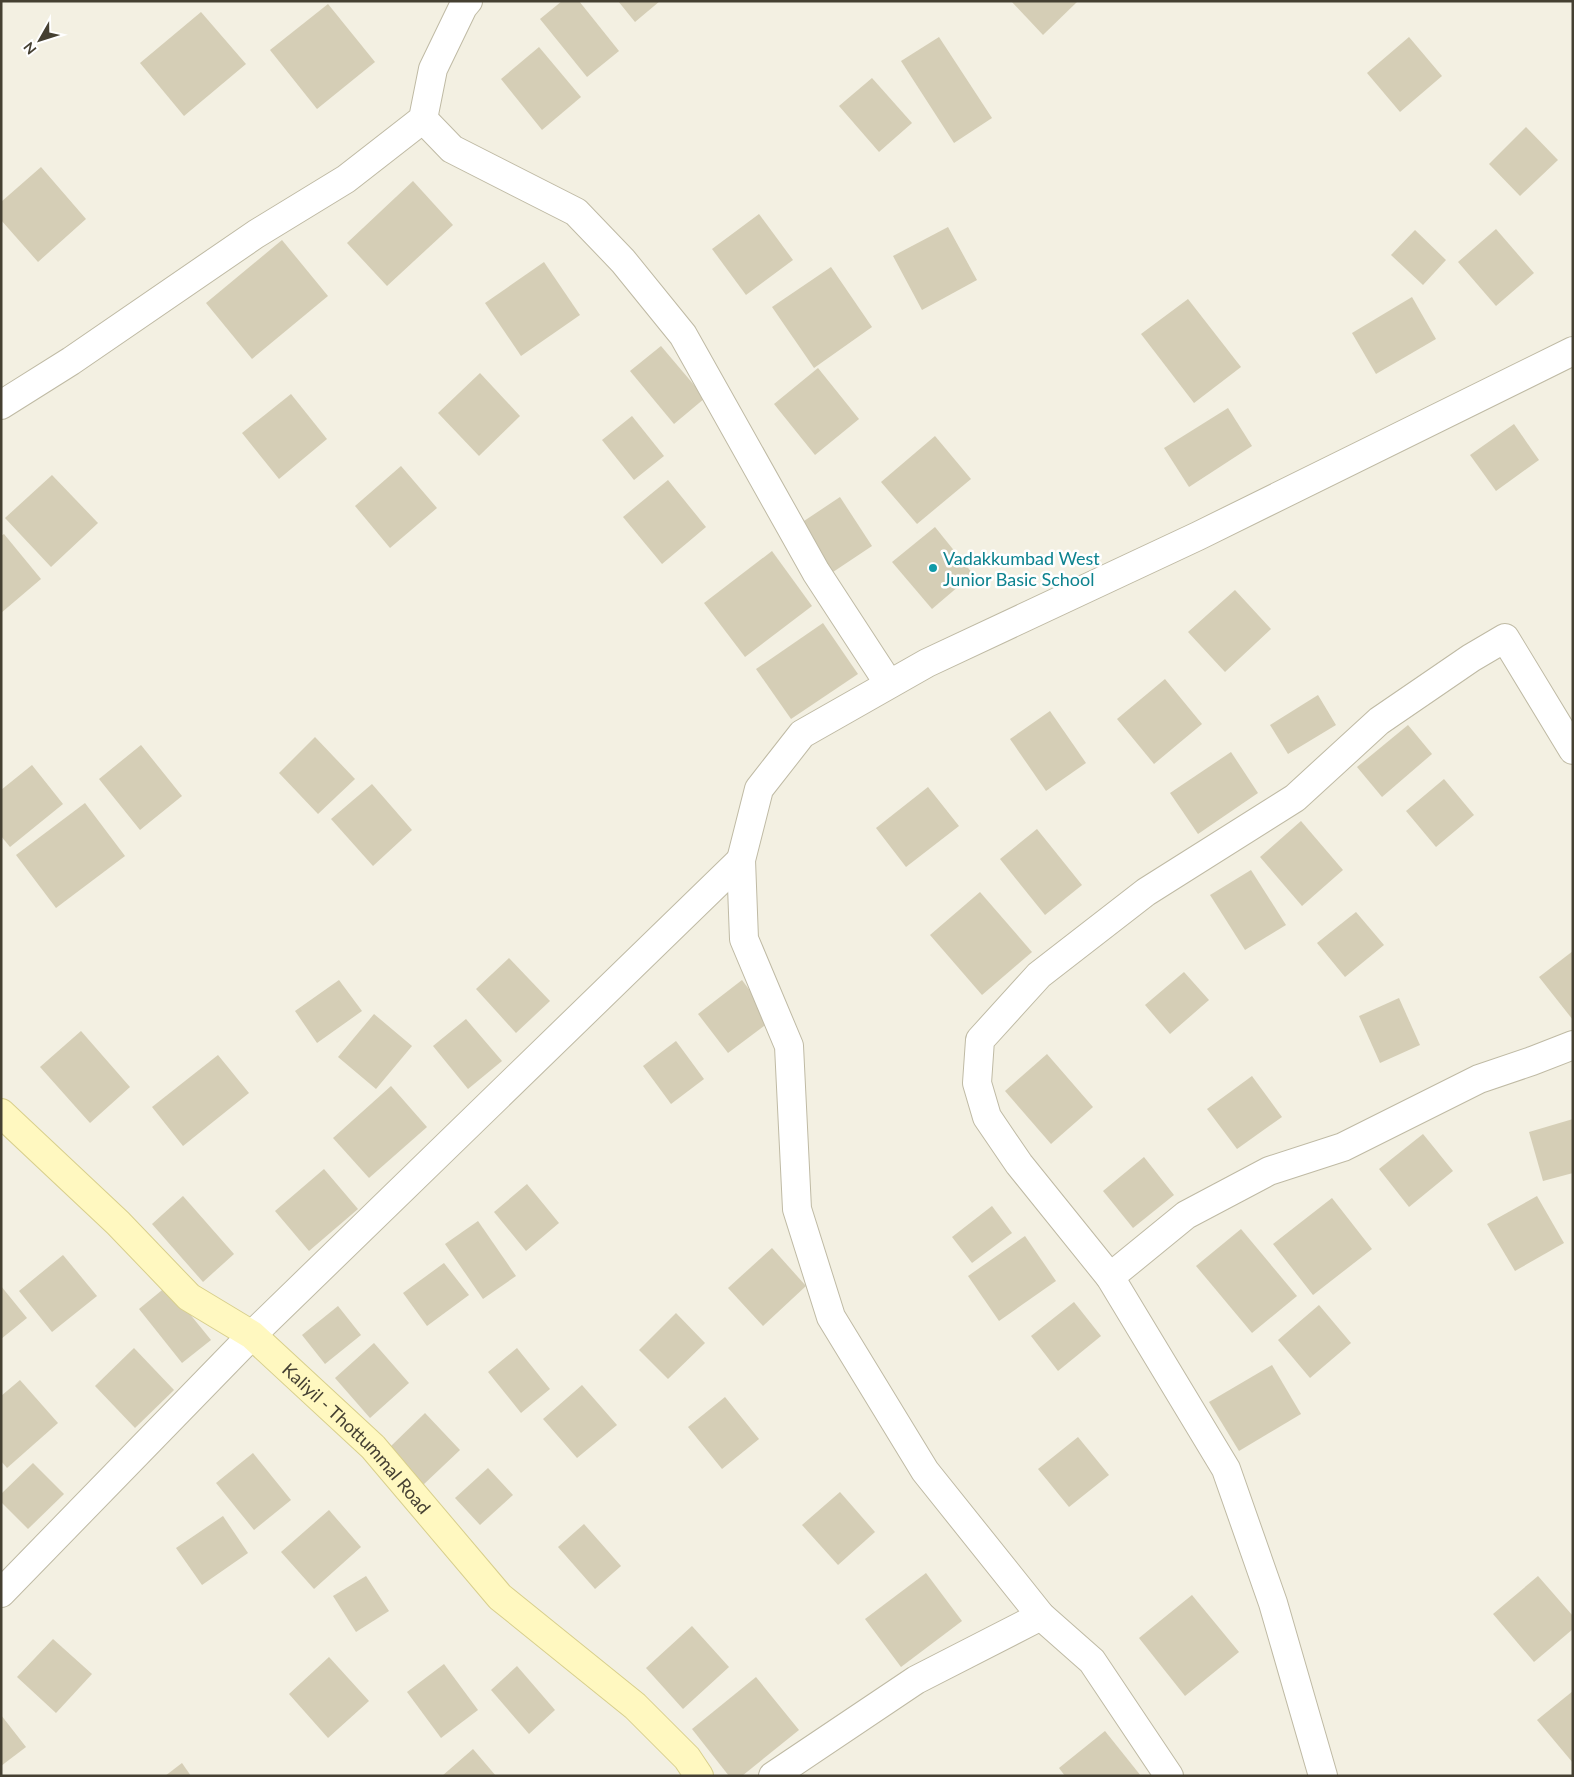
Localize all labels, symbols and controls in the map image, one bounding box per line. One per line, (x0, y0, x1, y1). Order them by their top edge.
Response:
north arrow (15, 15, 65, 65)
text: N (20, 39, 40, 58)
place label: Vadakkumbad West Junior Basic School (943, 547, 1100, 590)
marker: Vadakkumbad West Junior Basic School (927, 562, 939, 574)
street label: Kaliyil - Thottummal Road (278, 1358, 436, 1518)

